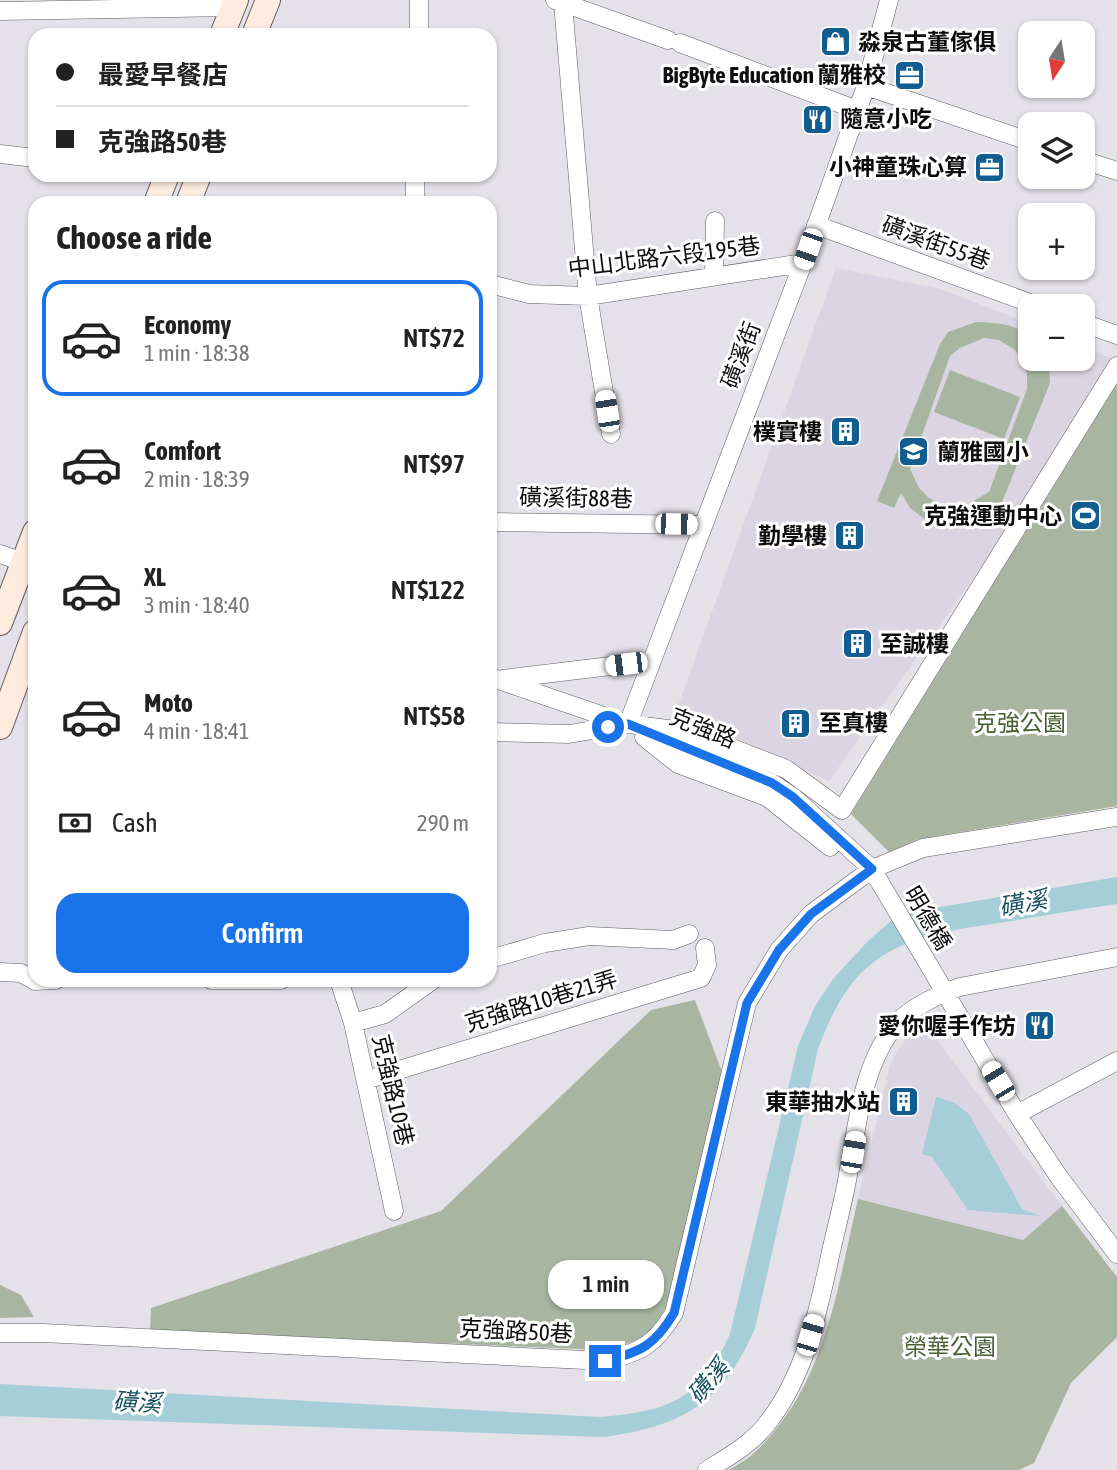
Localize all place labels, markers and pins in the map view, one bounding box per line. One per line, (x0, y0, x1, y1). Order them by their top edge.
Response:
shop icon: 淼泉古董傢俱 (818, 25, 852, 59)
place label: 淼泉古董傢俱 (858, 29, 996, 55)
office icon: BigByte Education 蘭雅校 (892, 58, 926, 92)
place label: BigByte Education 蘭雅校 (663, 62, 886, 88)
restaurant icon: 隨意小吃 (800, 102, 834, 136)
place label: 隨意小吃 (840, 106, 932, 132)
office icon: 小神童珠心算 (973, 150, 1007, 184)
place label: 小神童珠心算 (829, 154, 967, 180)
building icon: 樸實樓 (828, 415, 862, 449)
place label: 樸實樓 (753, 419, 822, 445)
school or university icon: 蘭雅國小 (897, 435, 931, 469)
place label: 蘭雅國小 (937, 439, 1029, 465)
sports icon: 克強運動中心 (1068, 499, 1102, 533)
place label: 克強運動中心 (924, 503, 1062, 529)
building icon: 勤學樓 (833, 519, 867, 553)
place label: 勤學樓 (758, 523, 827, 549)
building icon: 至誠樓 (840, 627, 874, 661)
place label: 至誠樓 (880, 631, 949, 657)
building icon: 至真樓 (779, 706, 813, 740)
place label: 至真樓 (819, 710, 888, 736)
restaurant icon: 愛你喔手作坊 (1022, 1009, 1056, 1043)
place label: 愛你喔手作坊 (878, 1013, 1016, 1039)
building icon: 東華抽水站 (886, 1085, 920, 1119)
place label: 東華抽水站 (765, 1089, 880, 1115)

